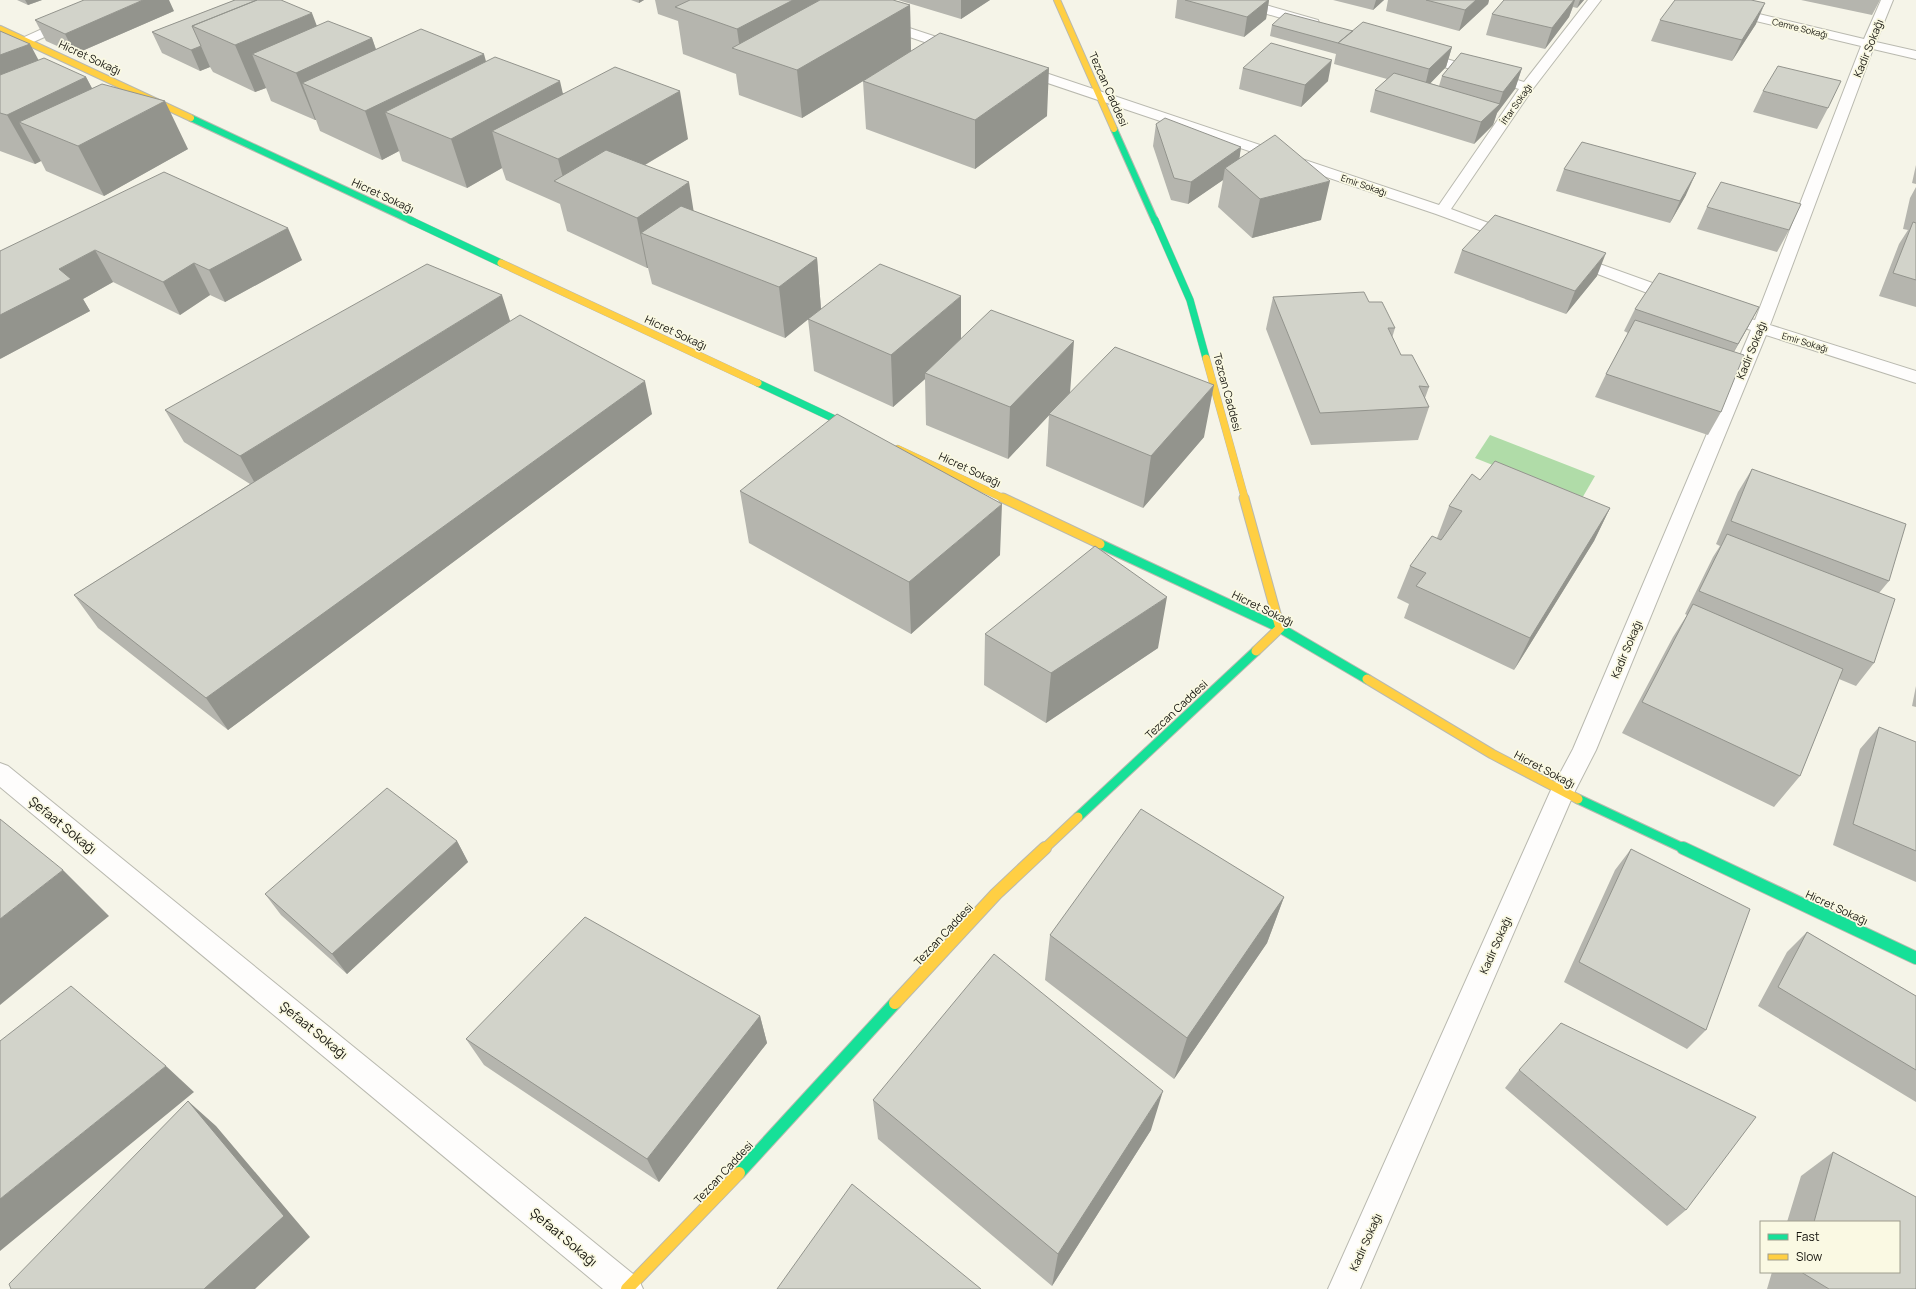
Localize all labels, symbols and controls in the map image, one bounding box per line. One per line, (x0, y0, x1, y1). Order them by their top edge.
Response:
street label: Cemre Sokağı (1771, 15, 1829, 41)
street label: Kadir Sokağı (1849, 17, 1887, 79)
street label: Hicret Sokağı (56, 36, 124, 78)
street label: Tezcan Caddesi (1086, 49, 1132, 129)
street label: İftar Sokağı (1497, 81, 1535, 127)
street label: Emir Sokağı (1339, 171, 1389, 199)
street label: Hicret Sokağı (349, 174, 417, 216)
street label: Hicret Sokağı (642, 311, 710, 353)
street label: Kadir Sokağı (1732, 319, 1770, 381)
street label: Emir Sokağı (1780, 329, 1830, 355)
street label: Tezcan Caddesi (1210, 351, 1246, 433)
street label: Hicret Sokağı (936, 448, 1004, 490)
street label: Hicret Sokağı (1230, 587, 1296, 629)
street label: Kadir Sokağı (1607, 618, 1645, 680)
street label: Tezcan Caddesi (1142, 676, 1210, 742)
street label: Hicret Sokağı (1512, 747, 1578, 791)
street label: Şefaat Sokağı (25, 792, 101, 858)
street label: Hicret Sokağı (1803, 886, 1871, 928)
street label: Tezcan Caddesi (910, 900, 976, 968)
street label: Kadir Sokağı (1476, 914, 1514, 976)
street label: Şefaat Sokağı (276, 997, 352, 1063)
street label: Tezcan Caddesi (690, 1138, 756, 1206)
street label: Şefaat Sokağı (527, 1204, 601, 1270)
street label: Kadir Sokağı (1346, 1211, 1384, 1273)
legend (1760, 1221, 1900, 1273)
text: Fast (1796, 1228, 1820, 1245)
text: Slow (1796, 1248, 1822, 1265)

